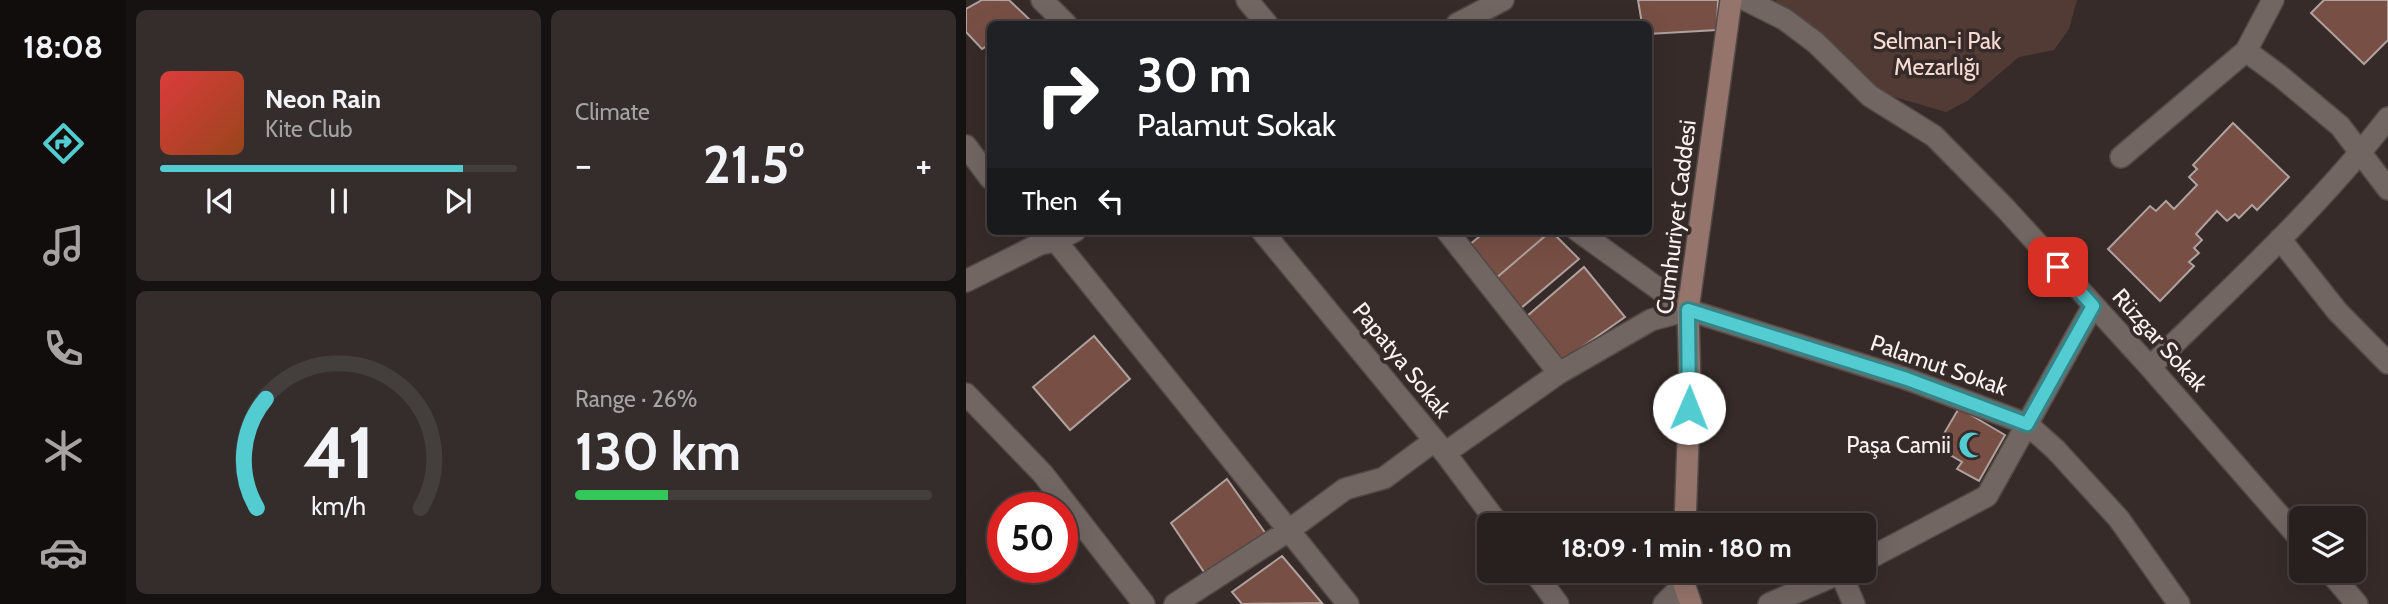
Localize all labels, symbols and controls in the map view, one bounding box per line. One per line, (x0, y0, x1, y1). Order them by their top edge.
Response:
text: 18:08 (23, 27, 103, 66)
park label: Selman-i Pak Mezarlığı (1873, 27, 2002, 81)
text: 30 m (1137, 45, 1252, 104)
icon: right (1022, 49, 1113, 140)
text: Neon Rain (265, 83, 381, 115)
text: Climate (575, 98, 650, 126)
text: Palamut Sokak (1137, 105, 1336, 144)
text: Kite Club (265, 115, 352, 143)
street label: Cumhuriyet Caddesi (1650, 118, 1702, 316)
icon: directions (39, 119, 88, 168)
text: 21.5° (703, 133, 804, 196)
text: − (575, 141, 592, 188)
text: + (915, 141, 932, 188)
icon: previous (201, 182, 239, 220)
icon: pause (320, 182, 358, 220)
icon: next (439, 182, 477, 220)
icon: left (1092, 182, 1130, 220)
text: Then (1022, 185, 1078, 217)
icon: music (39, 221, 88, 270)
pin (2028, 237, 2088, 297)
icon: arrive (2039, 248, 2077, 286)
street label: Rüzgar Sokak (2106, 283, 2214, 398)
street label: Papatya Sokak (1347, 297, 1458, 424)
icon: phone (39, 324, 88, 373)
street label: Palamut Sokak (1867, 328, 2012, 402)
position arrow (1652, 371, 1726, 445)
text: Range · 26% (575, 385, 698, 413)
text: 41 (303, 409, 374, 497)
text: 130 km (575, 420, 741, 483)
icon: climate (39, 426, 88, 475)
mosque icon: Paşa Camii (1957, 430, 1987, 460)
place label: Paşa Camii (1846, 431, 1951, 459)
text: km/h (311, 491, 366, 521)
speed limit sign: 50 (987, 492, 1078, 583)
map controls (2289, 506, 2366, 583)
button: layers (2289, 506, 2366, 583)
icon: car (39, 528, 88, 577)
text: 18:09 · 1 min · 180 m (1561, 532, 1792, 564)

